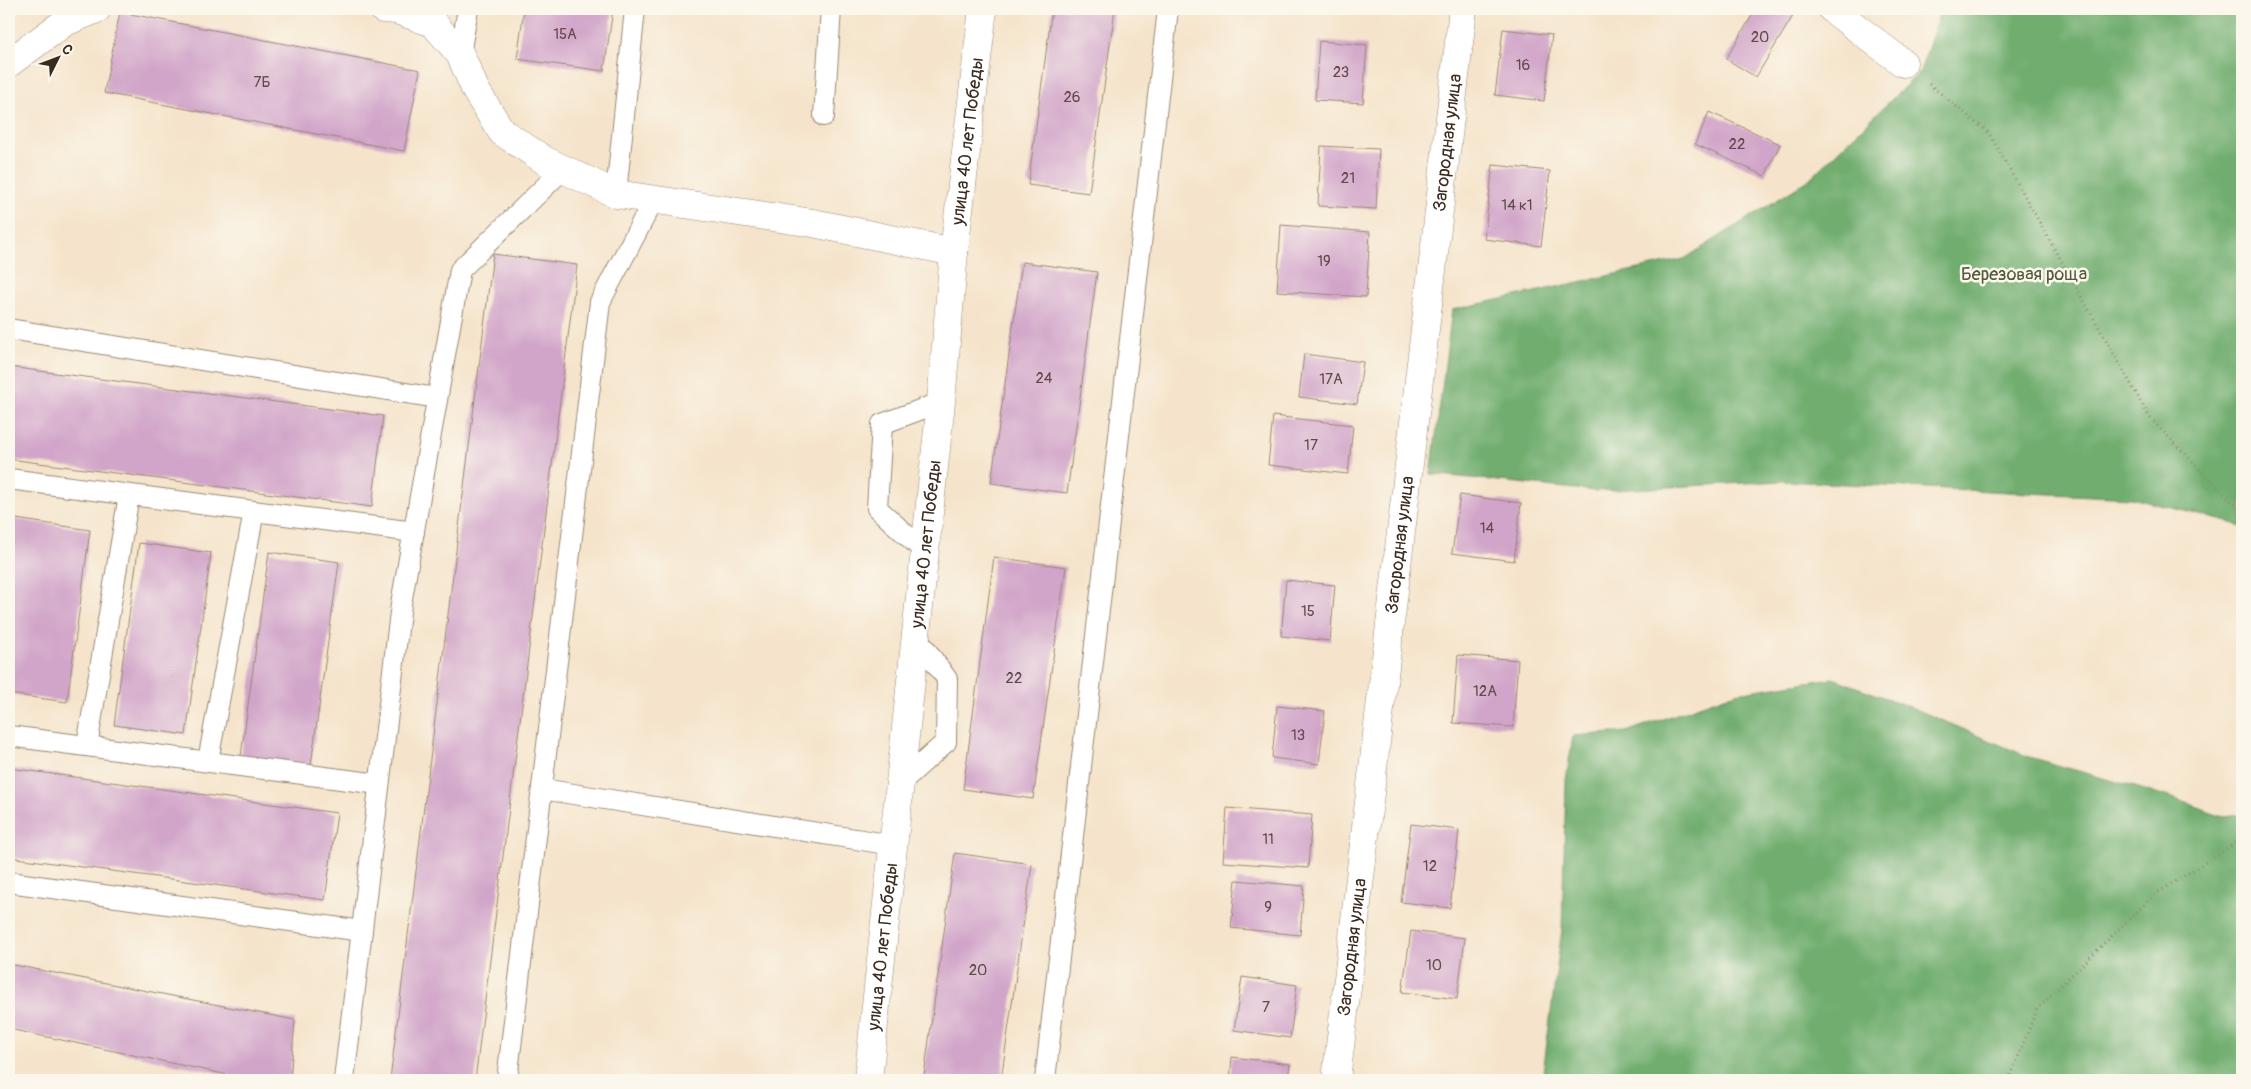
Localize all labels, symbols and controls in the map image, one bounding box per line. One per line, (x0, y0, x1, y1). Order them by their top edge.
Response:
house number: 15А (553, 25, 577, 44)
house number: 20 (1751, 28, 1769, 47)
north arrow (32, 32, 82, 82)
text: С (58, 41, 77, 59)
street label: улица 40 лет Победы (946, 56, 989, 227)
house number: 16 (1516, 56, 1530, 75)
house number: 23 (1333, 63, 1349, 82)
street label: Загородная улица (1428, 72, 1467, 213)
house number: 7Б (254, 73, 270, 92)
house number: 26 (1063, 88, 1081, 107)
house number: 22 (1729, 135, 1745, 154)
house number: 21 (1341, 169, 1355, 188)
house number: 14 к1 (1501, 196, 1533, 215)
house number: 19 (1317, 252, 1331, 271)
park label: Березовая роща (1961, 263, 2087, 286)
house number: 24 (1035, 369, 1053, 388)
house number: 17А (1319, 370, 1343, 389)
house number: 17 (1304, 436, 1318, 455)
street label: улица 40 лет Победы (905, 459, 946, 630)
street label: Загородная улица (1380, 475, 1419, 615)
house number: 14 (1480, 519, 1495, 538)
house number: 15 (1301, 602, 1315, 621)
house number: 22 (1006, 669, 1022, 688)
house number: 12А (1473, 682, 1497, 701)
house number: 13 (1291, 726, 1305, 745)
house number: 11 (1262, 830, 1274, 849)
house number: 12 (1423, 857, 1437, 876)
street label: улица 40 лет Победы (862, 862, 903, 1033)
street label: Загородная улица (1332, 877, 1371, 1017)
house number: 9 (1264, 898, 1272, 917)
house number: 10 (1426, 956, 1442, 975)
house number: 20 (969, 961, 987, 980)
house number: 7 (1262, 998, 1270, 1017)

